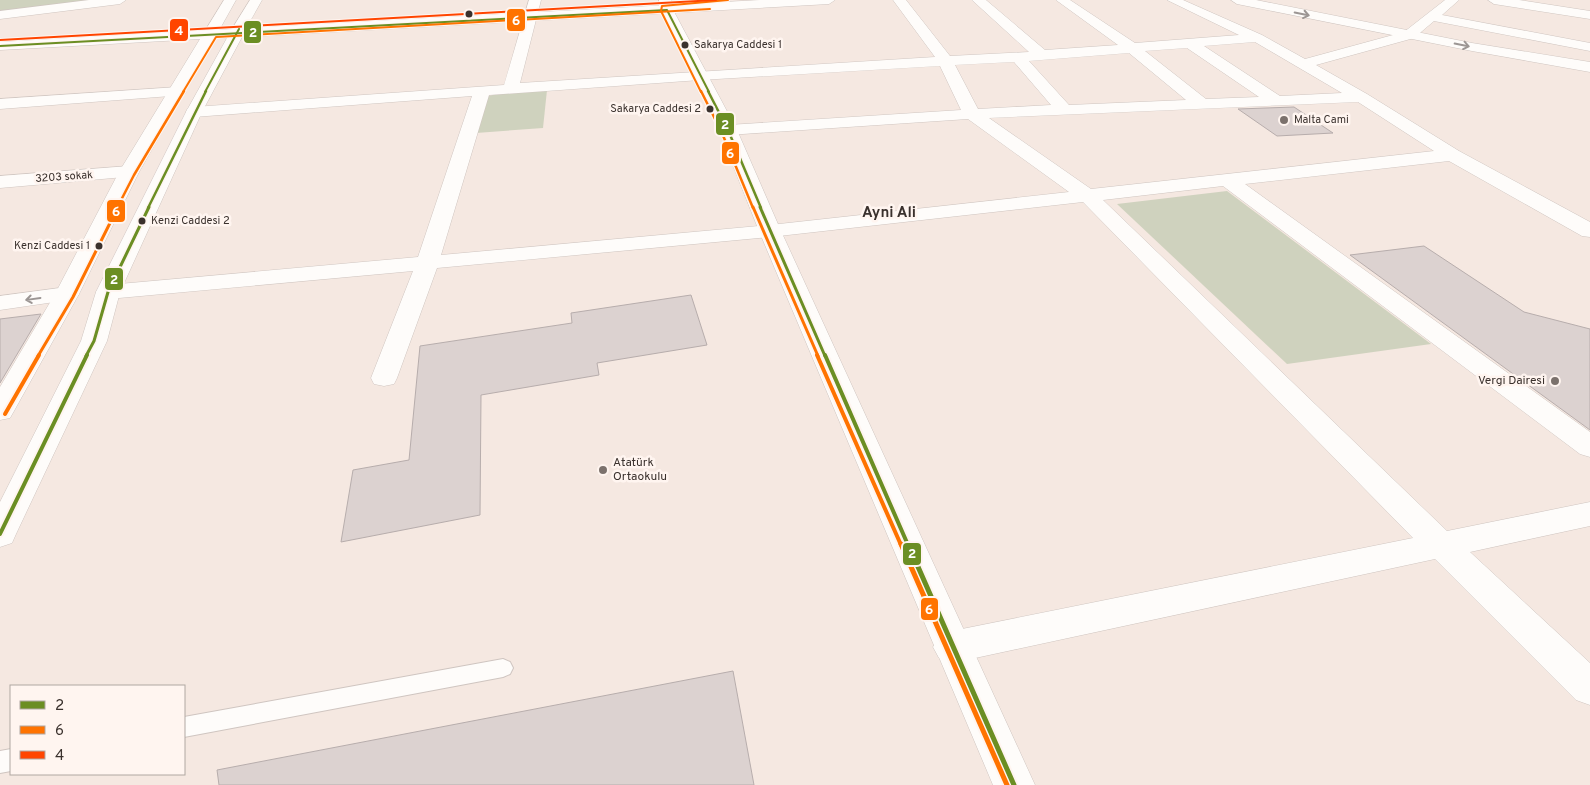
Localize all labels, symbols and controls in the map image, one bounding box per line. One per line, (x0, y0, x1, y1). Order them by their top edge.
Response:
line badge: 6 (506, 8, 526, 32)
unlabelled marker (464, 9, 474, 19)
one-way arrow (1294, 9, 1310, 19)
text: 6 (512, 13, 520, 30)
line badge: 4 (169, 18, 189, 42)
line badge: 2 (243, 20, 262, 44)
text: 4 (175, 23, 184, 40)
text: 2 (249, 25, 257, 42)
place label: Sakarya Caddesi 1 (694, 38, 782, 52)
marker: Sakarya Caddesi 1 (680, 40, 690, 50)
one-way arrow (1453, 41, 1469, 50)
place label: Sakarya Caddesi 2 (610, 102, 701, 116)
marker: Sakarya Caddesi 2 (705, 104, 715, 114)
line badge: 2 (715, 112, 735, 136)
place label: Malta Cami (1294, 113, 1349, 127)
marker: Malta Cami (1278, 114, 1290, 126)
text: 2 (721, 117, 729, 134)
line badge: 6 (721, 141, 740, 165)
text: 6 (726, 146, 734, 163)
street label: 3203 sokak (35, 168, 93, 186)
line badge: 6 (106, 199, 126, 223)
text: 6 (112, 204, 120, 221)
district label: Ayni Ali (862, 204, 916, 223)
place label: Kenzi Caddesi 2 (151, 214, 230, 228)
marker: Kenzi Caddesi 2 (137, 216, 147, 226)
place label: Kenzi Caddesi 1 (14, 239, 90, 253)
marker: Kenzi Caddesi 1 (94, 241, 104, 251)
line badge: 2 (104, 267, 124, 291)
text: 2 (110, 272, 118, 289)
one-way arrow (26, 294, 42, 304)
place label: Vergi Dairesi (1478, 373, 1545, 389)
marker: Vergi Dairesi (1549, 375, 1561, 387)
place label: Atatürk Ortaokulu (613, 455, 667, 485)
marker: Atatürk Ortaokulu (597, 464, 609, 476)
line badge: 2 (902, 542, 922, 566)
text: 2 (908, 546, 916, 563)
line badge: 6 (920, 597, 939, 621)
text: 6 (925, 602, 933, 619)
legend (10, 685, 185, 775)
text: 2 (55, 697, 64, 716)
text: 6 (55, 722, 64, 741)
text: 4 (55, 747, 64, 766)

